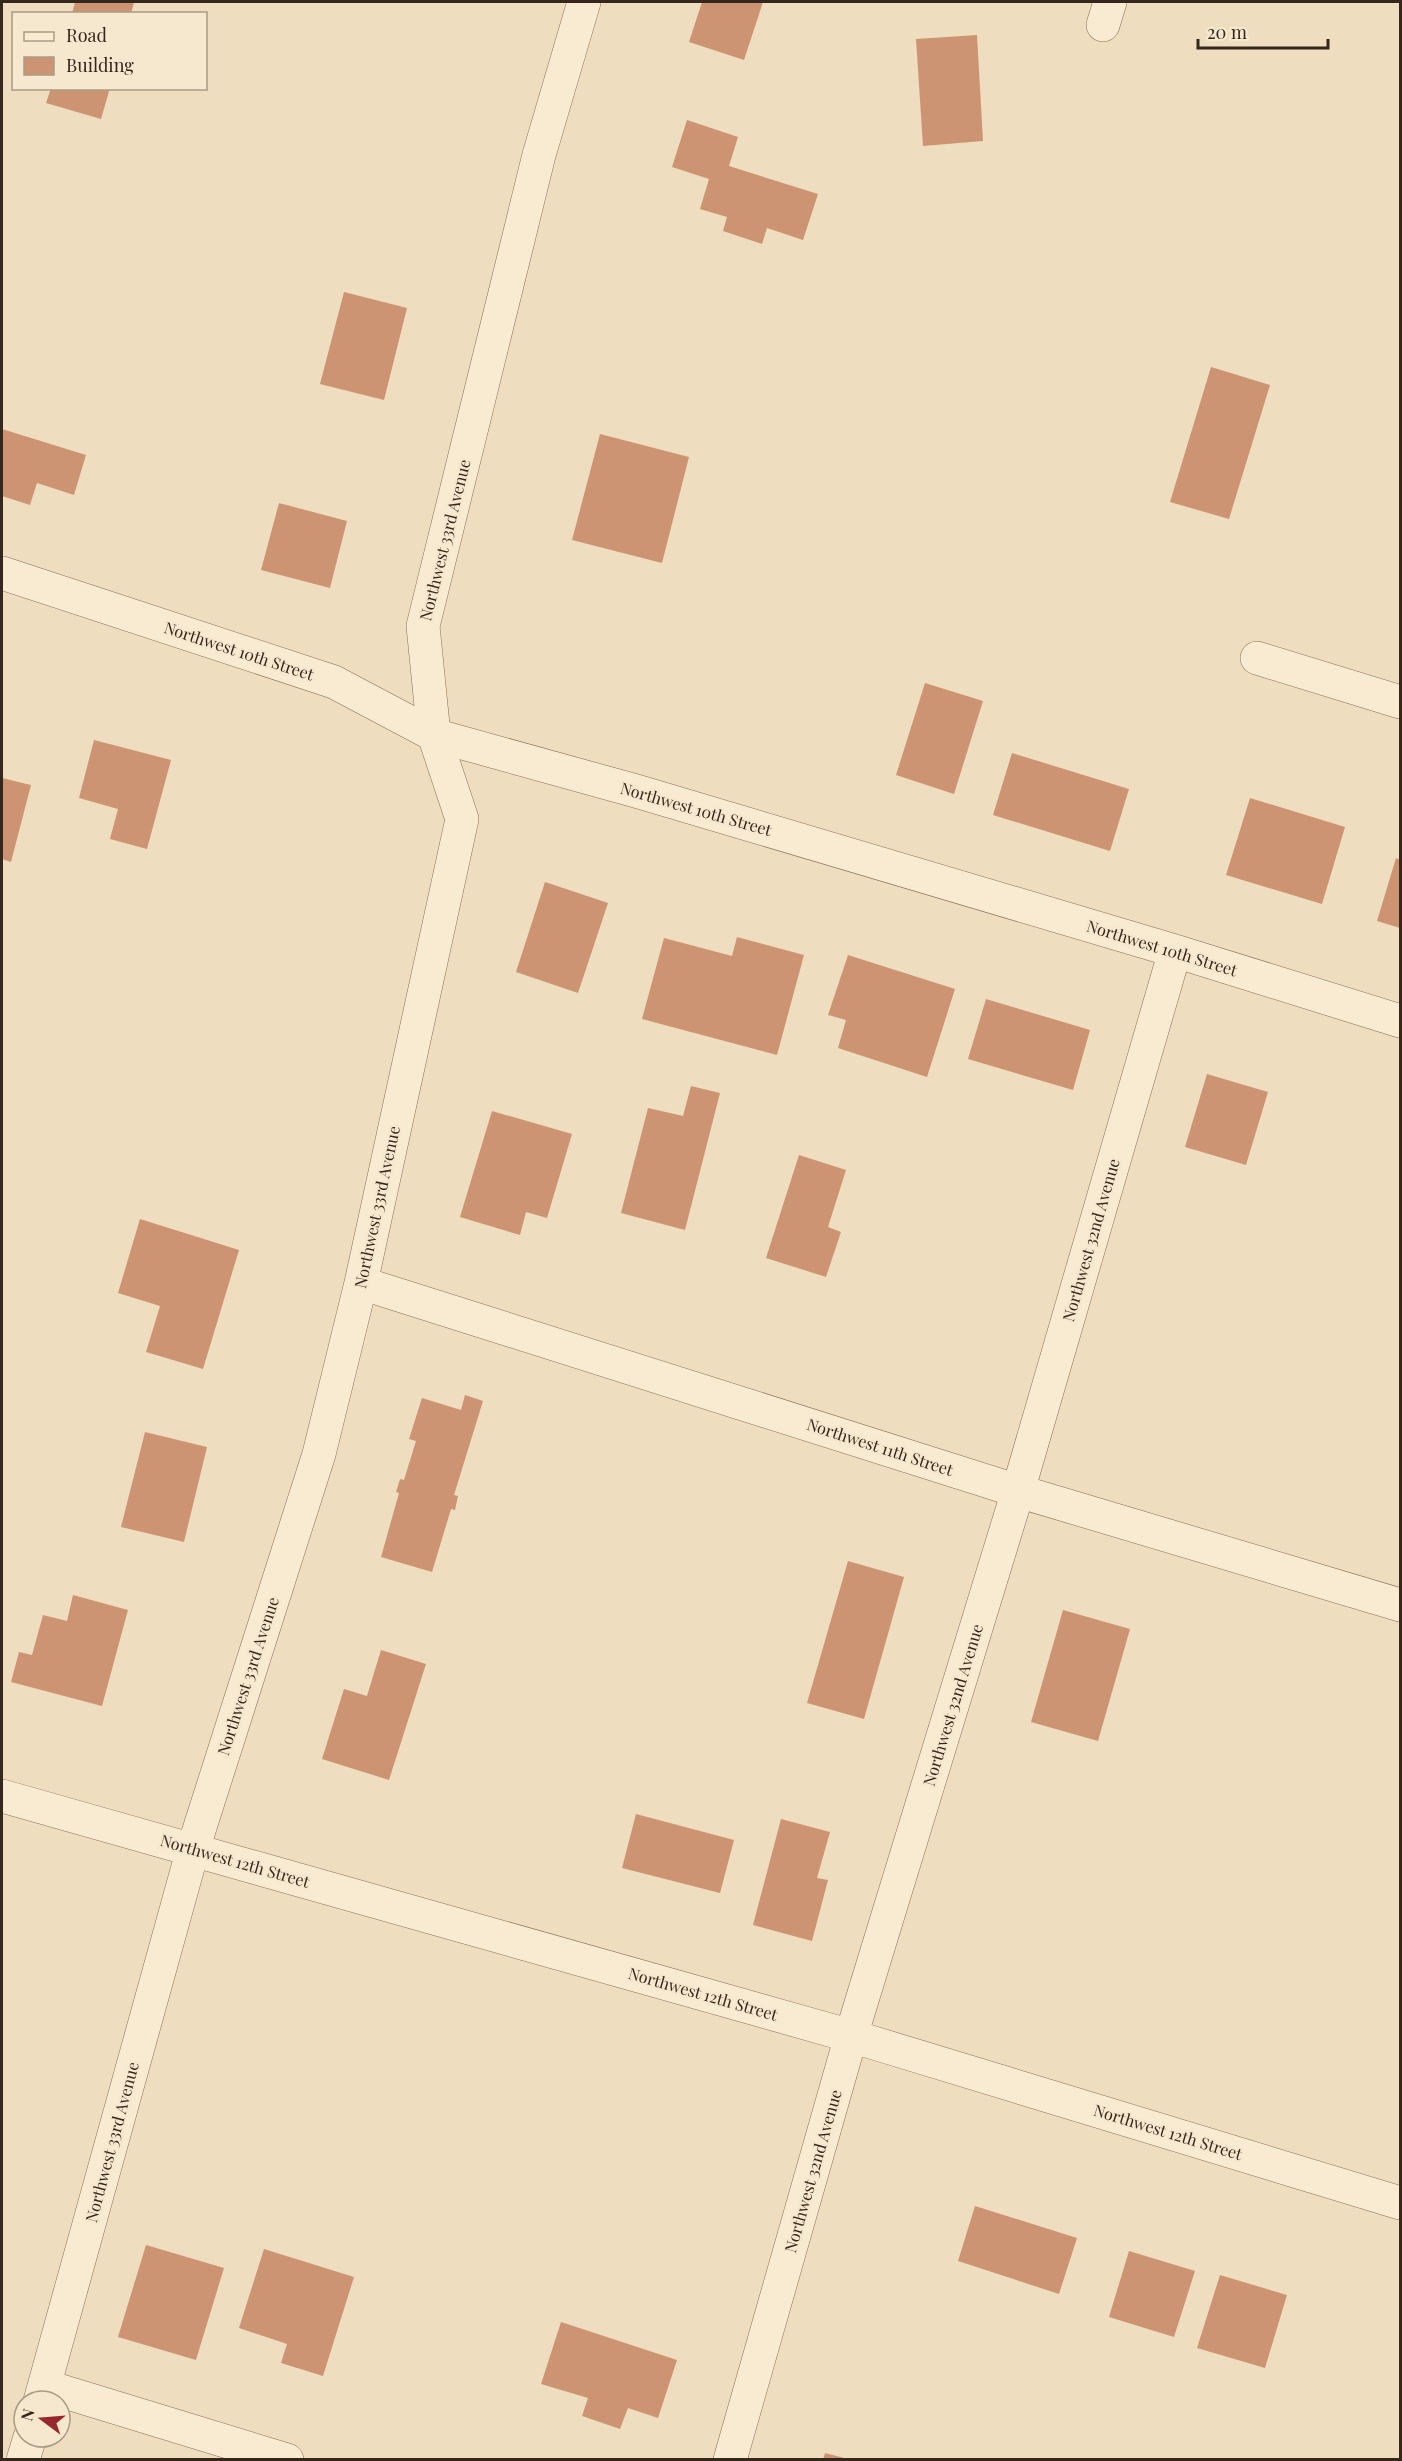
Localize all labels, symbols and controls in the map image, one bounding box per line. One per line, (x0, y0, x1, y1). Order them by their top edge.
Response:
legend (12, 12, 207, 90)
scale bar (1198, 12, 1328, 50)
text: 20 m (1207, 20, 1247, 44)
text: Road (66, 23, 107, 47)
text: Building (66, 53, 134, 77)
street label: Northwest 33rd Avenue (414, 457, 475, 623)
street label: Northwest 10th Street (162, 616, 317, 685)
street label: Northwest 10th Street (618, 777, 774, 840)
street label: Northwest 10th Street (1084, 915, 1240, 980)
street label: Northwest 33rd Avenue (349, 1124, 404, 1290)
street label: Northwest 32nd Avenue (1057, 1156, 1124, 1324)
street label: Northwest 11th Street (804, 1413, 956, 1480)
street label: Northwest 33rd Avenue (212, 1594, 283, 1758)
street label: Northwest 32nd Avenue (918, 1621, 987, 1789)
street label: Northwest 12th Street (158, 1829, 312, 1892)
street label: Northwest 12th Street (626, 1962, 780, 2025)
street label: Northwest 33rd Avenue (80, 2059, 143, 2224)
street label: Northwest 32nd Avenue (779, 2087, 846, 2255)
street label: Northwest 12th Street (1091, 2099, 1245, 2164)
north arrow (12, 2389, 72, 2449)
text: N (15, 2406, 39, 2423)

